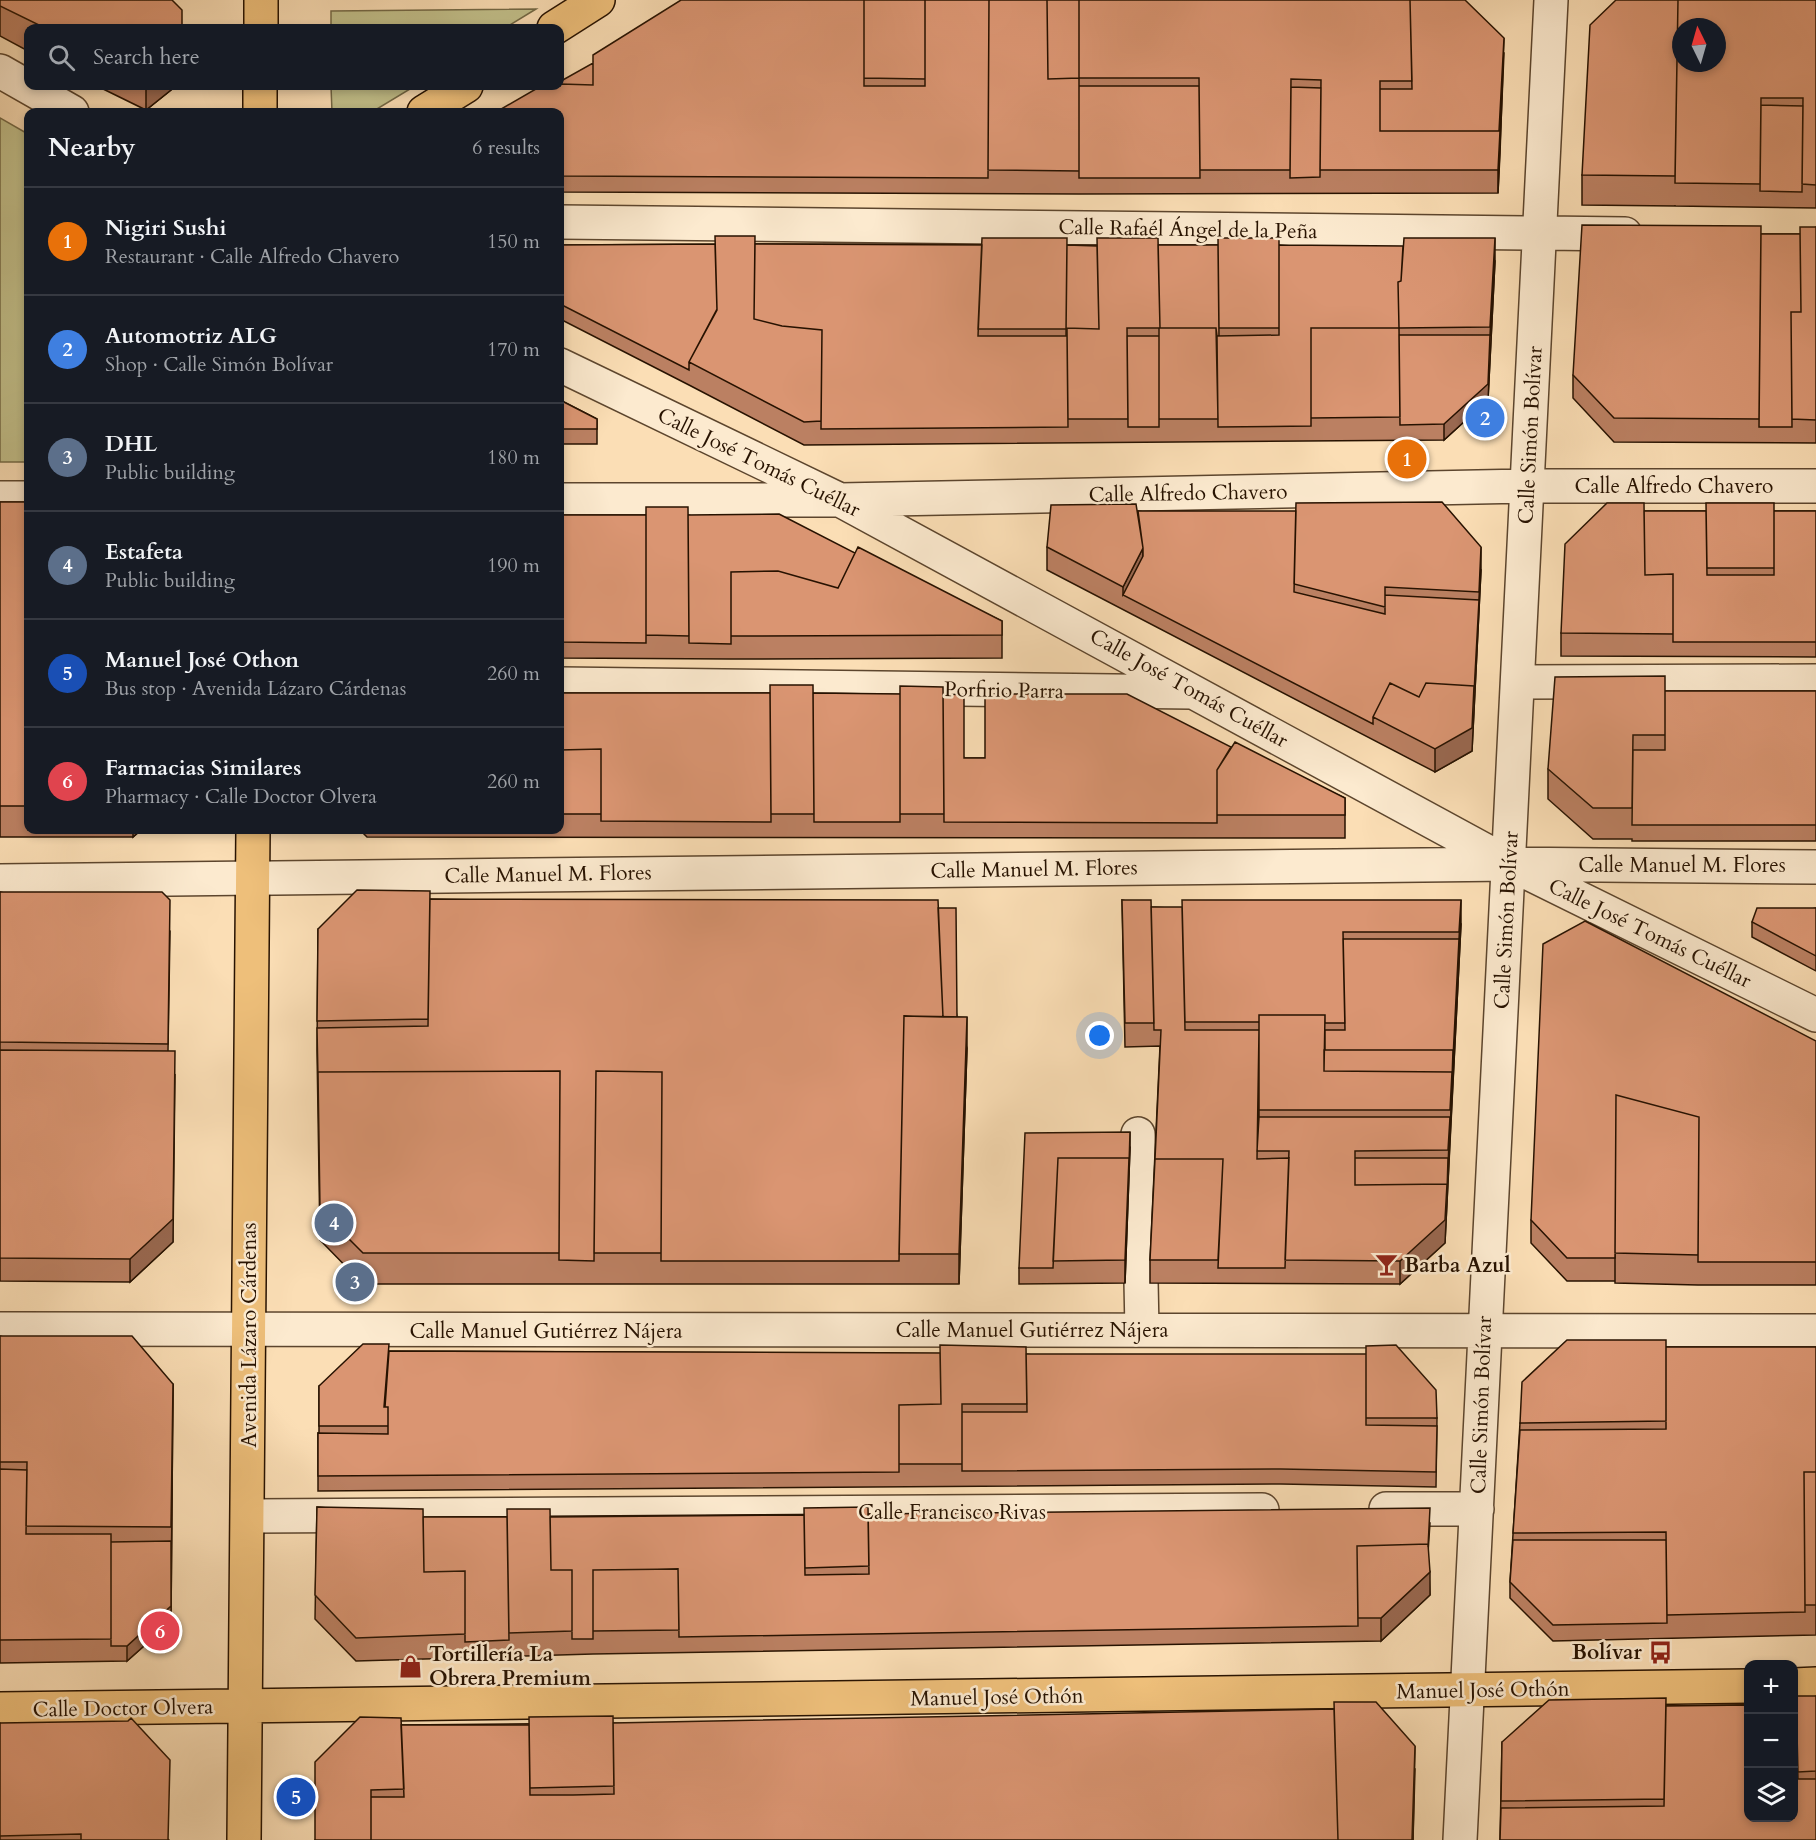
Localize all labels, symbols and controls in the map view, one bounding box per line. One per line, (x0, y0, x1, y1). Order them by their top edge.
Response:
north arrow (1672, 18, 1726, 72)
search box (24, 24, 564, 90)
icon: search (45, 41, 78, 74)
text: Search here (93, 42, 200, 72)
text: Nearby (48, 130, 136, 165)
text: 6 results (472, 134, 540, 161)
text: Nigiri Sushi (105, 213, 226, 243)
street label: Calle Rafaél Ángel de la Peña (1058, 213, 1318, 246)
text: 1 (62, 228, 73, 255)
text: 150 m (487, 228, 540, 255)
text: Restaurant · Calle Alfredo Chavero (105, 243, 399, 270)
text: Automotriz ALG (105, 321, 277, 351)
text: 2 (62, 336, 73, 363)
text: 170 m (487, 336, 540, 363)
street label: Calle Simón Bolívar (1511, 345, 1550, 525)
text: Shop · Calle Simón Bolívar (105, 351, 333, 378)
pin: 2 (1466, 396, 1504, 440)
street label: Calle José Tomás Cuéllar (652, 401, 865, 524)
text: DHL (105, 429, 157, 459)
pin: 1 (1388, 436, 1426, 482)
text: 3 (62, 444, 73, 471)
text: 180 m (487, 444, 540, 471)
text: Public building (105, 459, 235, 486)
street label: Calle Alfredo Chavero (1575, 472, 1773, 501)
street label: Calle Alfredo Chavero (1088, 477, 1288, 510)
text: Estafeta (105, 537, 183, 567)
text: 4 (62, 552, 73, 579)
text: 190 m (487, 552, 540, 579)
text: Public building (105, 567, 235, 594)
street label: Calle José Tomás Cuéllar (1084, 622, 1293, 755)
text: Manuel José Othon (105, 645, 299, 675)
text: 5 (62, 660, 73, 687)
text: 260 m (487, 660, 540, 687)
text: Bus stop · Avenida Lázaro Cárdenas (105, 675, 406, 702)
street label: Porfirio Parra (944, 675, 1064, 706)
text: Farmacias Similares (105, 753, 301, 783)
text: 6 (62, 768, 73, 795)
text: 260 m (487, 768, 540, 795)
text: Pharmacy · Calle Doctor Olvera (105, 783, 377, 810)
street label: Calle Simón Bolívar (1487, 830, 1526, 1010)
street label: Calle Manuel M. Flores (1578, 851, 1786, 880)
street label: Calle Manuel M. Flores (930, 853, 1138, 886)
street label: Calle Manuel M. Flores (444, 858, 652, 891)
street label: Calle José Tomás Cuéllar (1543, 872, 1756, 995)
your location (1085, 1021, 1114, 1050)
pin: 4 (314, 1200, 354, 1246)
street label: Avenida Lázaro Cárdenas (235, 1222, 264, 1448)
place label: Barba Azul (1404, 1251, 1511, 1280)
bar icon: Barba Azul (1373, 1252, 1399, 1278)
pin: 3 (336, 1260, 374, 1304)
street label: Calle Simón Bolívar (1464, 1315, 1499, 1495)
street label: Calle Manuel Gutiérrez Nájera (895, 1316, 1169, 1345)
street label: Calle Manuel Gutiérrez Nájera (409, 1317, 683, 1346)
street label: Calle Francisco Rivas (858, 1498, 1046, 1527)
pin: 6 (140, 1608, 180, 1654)
place label: Bolívar (1572, 1638, 1643, 1667)
bus stop icon: Bolívar (1647, 1639, 1673, 1665)
place label: Tortillería La Obrera Premium (429, 1640, 592, 1693)
shop icon: Tortillería La Obrera Premium (398, 1653, 424, 1679)
map controls (1744, 1660, 1798, 1822)
button: + (1744, 1660, 1798, 1714)
street label: Manuel José Othón (1396, 1674, 1570, 1707)
street label: Manuel José Othón (910, 1681, 1084, 1714)
street label: Calle Doctor Olvera (32, 1692, 214, 1725)
button: − (1744, 1714, 1798, 1768)
button: layers (1744, 1768, 1798, 1822)
pin: 5 (276, 1774, 316, 1820)

